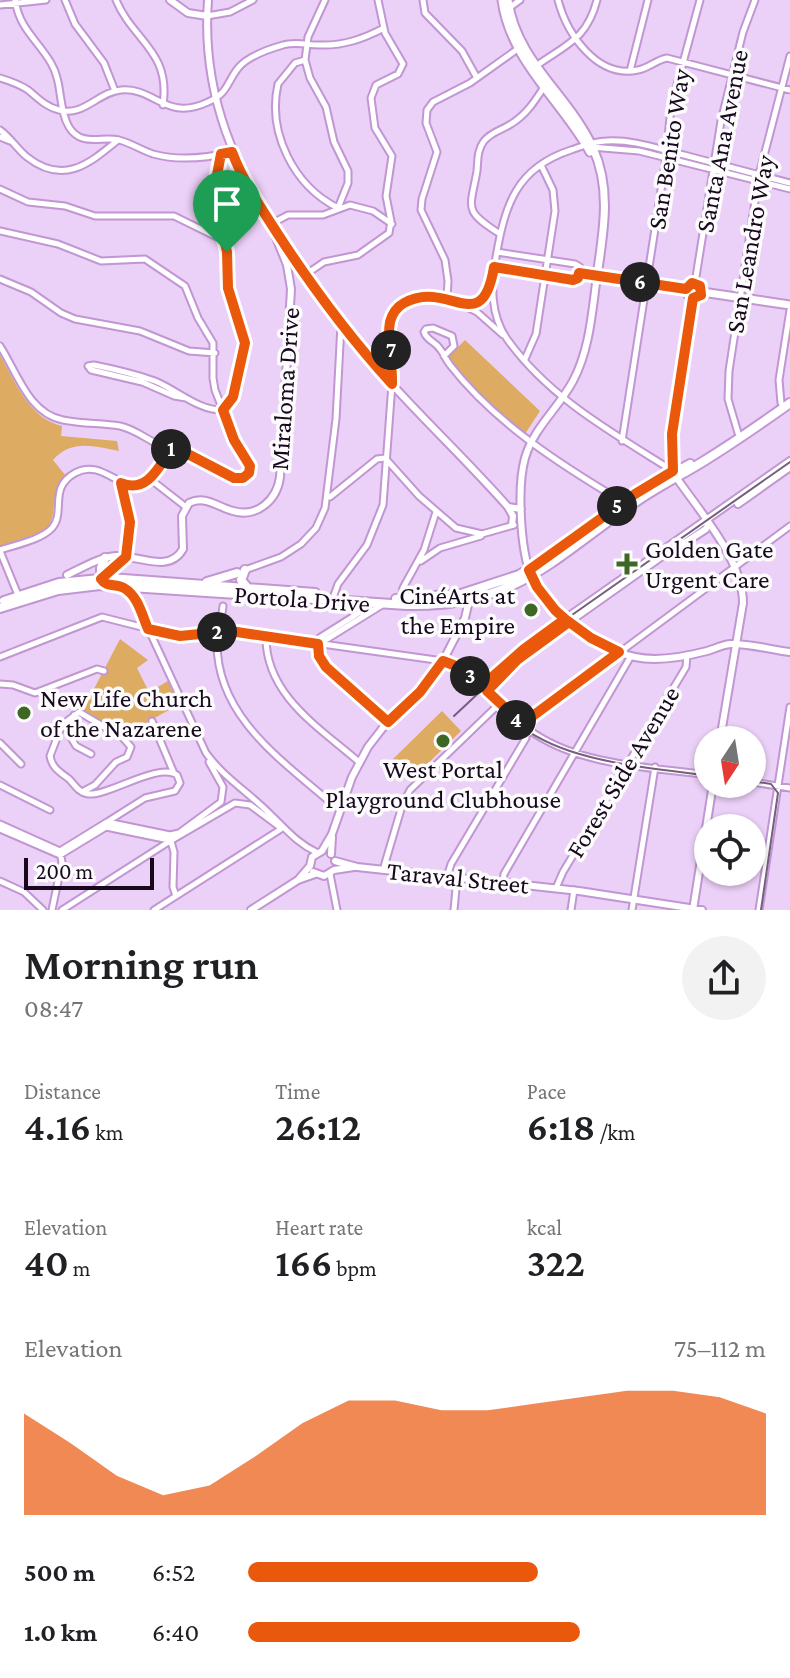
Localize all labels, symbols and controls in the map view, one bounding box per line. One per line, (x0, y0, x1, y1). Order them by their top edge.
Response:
street label: Santa Ana Avenue (690, 47, 754, 235)
street label: San Benito Way (642, 66, 696, 231)
street label: San Leandro Way (720, 152, 780, 335)
pin (193, 170, 261, 252)
icon: arrive (205, 182, 249, 226)
pin: 6 (620, 262, 660, 302)
text: 6 (634, 269, 646, 294)
street label: Miraloma Drive (265, 307, 305, 471)
pin: 7 (371, 330, 411, 370)
text: 7 (386, 337, 396, 362)
pin: 1 (151, 429, 191, 469)
text: 1 (167, 436, 175, 461)
pin: 5 (597, 486, 637, 526)
text: 5 (612, 493, 622, 518)
place label: Golden Gate Urgent Care (645, 535, 773, 594)
marker: Golden Gate Urgent Care (616, 553, 638, 575)
street label: Portola Drive (233, 580, 371, 618)
place label: CinéArts at the Empire (399, 581, 515, 640)
marker: CinéArts at the Empire (522, 601, 540, 619)
pin: 2 (197, 612, 237, 652)
text: 2 (211, 619, 223, 644)
pin: 3 (450, 656, 490, 696)
text: 3 (465, 663, 475, 688)
street label: Forest Side Avenue (560, 681, 686, 863)
place label: New Life Church of the Nazarene (40, 684, 212, 743)
pin: 4 (496, 700, 536, 740)
marker: New Life Church of the Nazarene (15, 704, 33, 722)
text: 4 (510, 707, 522, 732)
north arrow (694, 726, 766, 798)
map controls (694, 726, 766, 886)
marker: West Portal Playground Clubhouse (434, 732, 452, 750)
place label: West Portal Playground Clubhouse (325, 755, 561, 814)
button: locate (694, 814, 766, 886)
scale bar (24, 854, 154, 890)
street label: Taraval Street (386, 856, 531, 900)
text: 200 m (36, 859, 93, 884)
button: share (682, 936, 766, 1020)
text: Morning run (24, 940, 259, 988)
text: 08:47 (24, 994, 83, 1023)
text: Distance (24, 1079, 101, 1104)
text: Time (275, 1079, 320, 1104)
text: Pace (527, 1079, 566, 1104)
text: 4.16 (24, 1104, 91, 1149)
text: 26:12 (275, 1104, 361, 1149)
text: 6:18 (527, 1104, 595, 1149)
text: km (91, 1120, 123, 1145)
text: /km (595, 1120, 635, 1145)
text: Elevation (24, 1215, 107, 1240)
text: Heart rate (275, 1215, 363, 1240)
text: kcal (527, 1215, 562, 1240)
text: 40 (24, 1240, 69, 1285)
text: 166 (275, 1240, 332, 1285)
text: 322 (527, 1240, 585, 1285)
text: m (69, 1256, 91, 1281)
text: bpm (332, 1256, 377, 1281)
text: Elevation (24, 1334, 122, 1363)
text: 75–112 m (674, 1334, 766, 1363)
text: 500 m (24, 1558, 95, 1587)
text: 6:52 (152, 1558, 195, 1587)
text: 1.0 km (24, 1618, 97, 1647)
text: 6:40 (152, 1618, 199, 1647)

